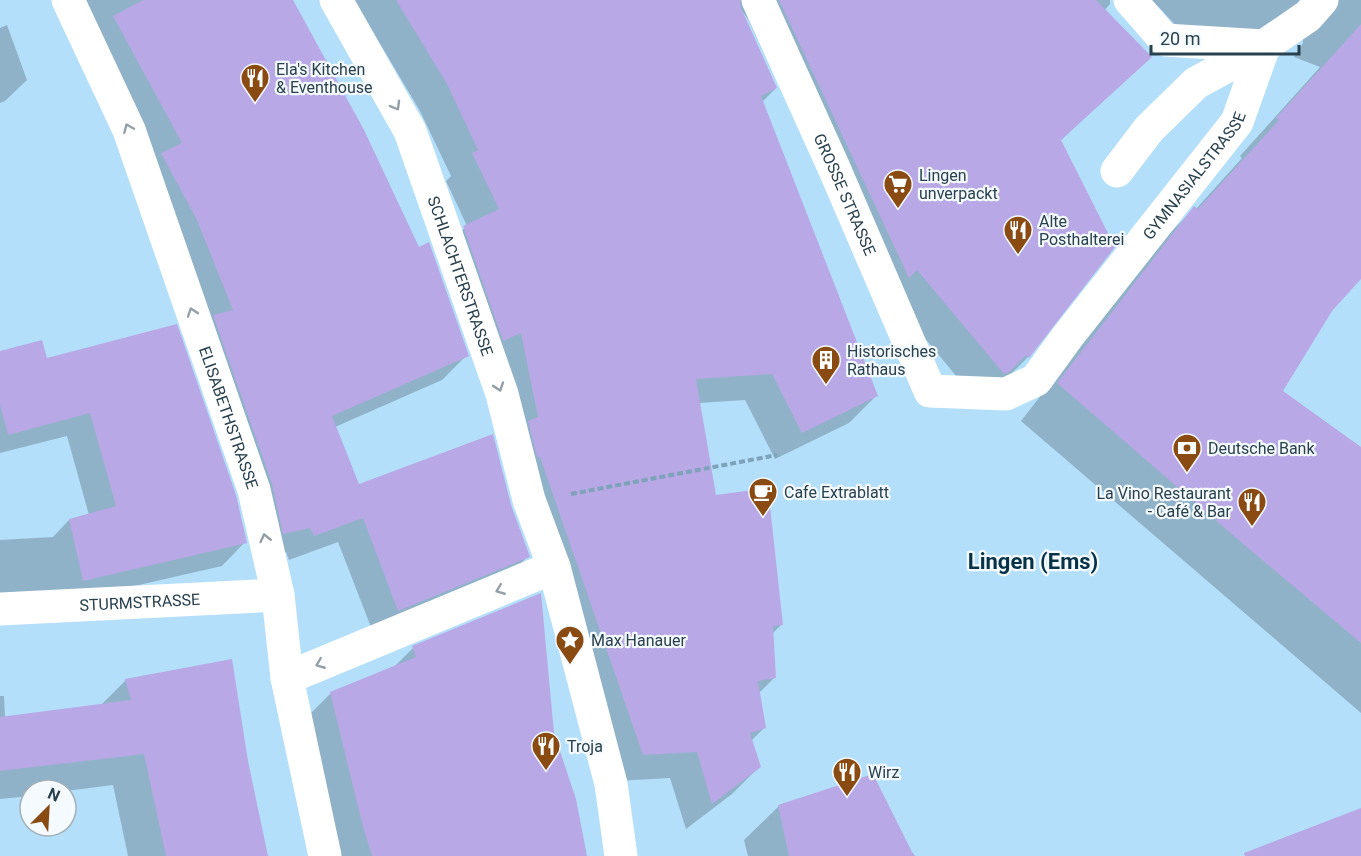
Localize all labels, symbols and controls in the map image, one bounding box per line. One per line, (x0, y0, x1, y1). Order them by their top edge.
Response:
scale bar (1151, 18, 1300, 56)
text: 20 m (1160, 28, 1200, 49)
place label: Ela's Kitchen & Eventhouse (276, 60, 373, 97)
restaurant icon: Ela's Kitchen & Eventhouse (239, 62, 271, 104)
one-way arrow (388, 100, 400, 110)
street label: GYMNASIALSTRASSE (1139, 110, 1250, 244)
one-way arrow (123, 124, 135, 135)
street label: GROSSE STRASSE (810, 131, 880, 259)
place label: Lingen unverpackt (919, 166, 998, 203)
supermarket icon: Lingen unverpackt (882, 168, 914, 210)
street label: SCHLACHTERSTRASSE (424, 194, 497, 359)
place label: Alte Posthalterei (1039, 212, 1124, 249)
restaurant icon: Alte Posthalterei (1002, 214, 1034, 256)
one-way arrow (187, 307, 200, 318)
place label: Historisches Rathaus (847, 342, 936, 379)
street label: ELISABETHSTRASSE (195, 344, 262, 492)
building icon: Historisches Rathaus (810, 344, 842, 386)
one-way arrow (492, 381, 505, 392)
bank icon: Deutsche Bank (1171, 432, 1203, 474)
place label: Deutsche Bank (1208, 439, 1315, 458)
cafe icon: Cafe Extrablatt (747, 476, 779, 518)
place label: Cafe Extrablatt (784, 483, 889, 502)
place label: La Vino Restaurant - Café & Bar (1096, 484, 1232, 521)
restaurant icon: La Vino Restaurant - Café & Bar (1236, 486, 1268, 528)
one-way arrow (259, 533, 272, 543)
district label: Lingen (Ems) (968, 549, 1098, 574)
one-way arrow (495, 583, 506, 595)
street label: STURMSTRASSE (79, 590, 201, 615)
place icon: Max Hanauer (554, 624, 586, 666)
place label: Max Hanauer (591, 631, 687, 650)
one-way arrow (315, 657, 326, 669)
restaurant icon: Troja (530, 730, 562, 772)
place label: Troja (567, 737, 603, 756)
restaurant icon: Wirz (831, 756, 863, 798)
place label: Wirz (868, 763, 900, 782)
north arrow (18, 778, 78, 838)
text: N (45, 784, 63, 806)

